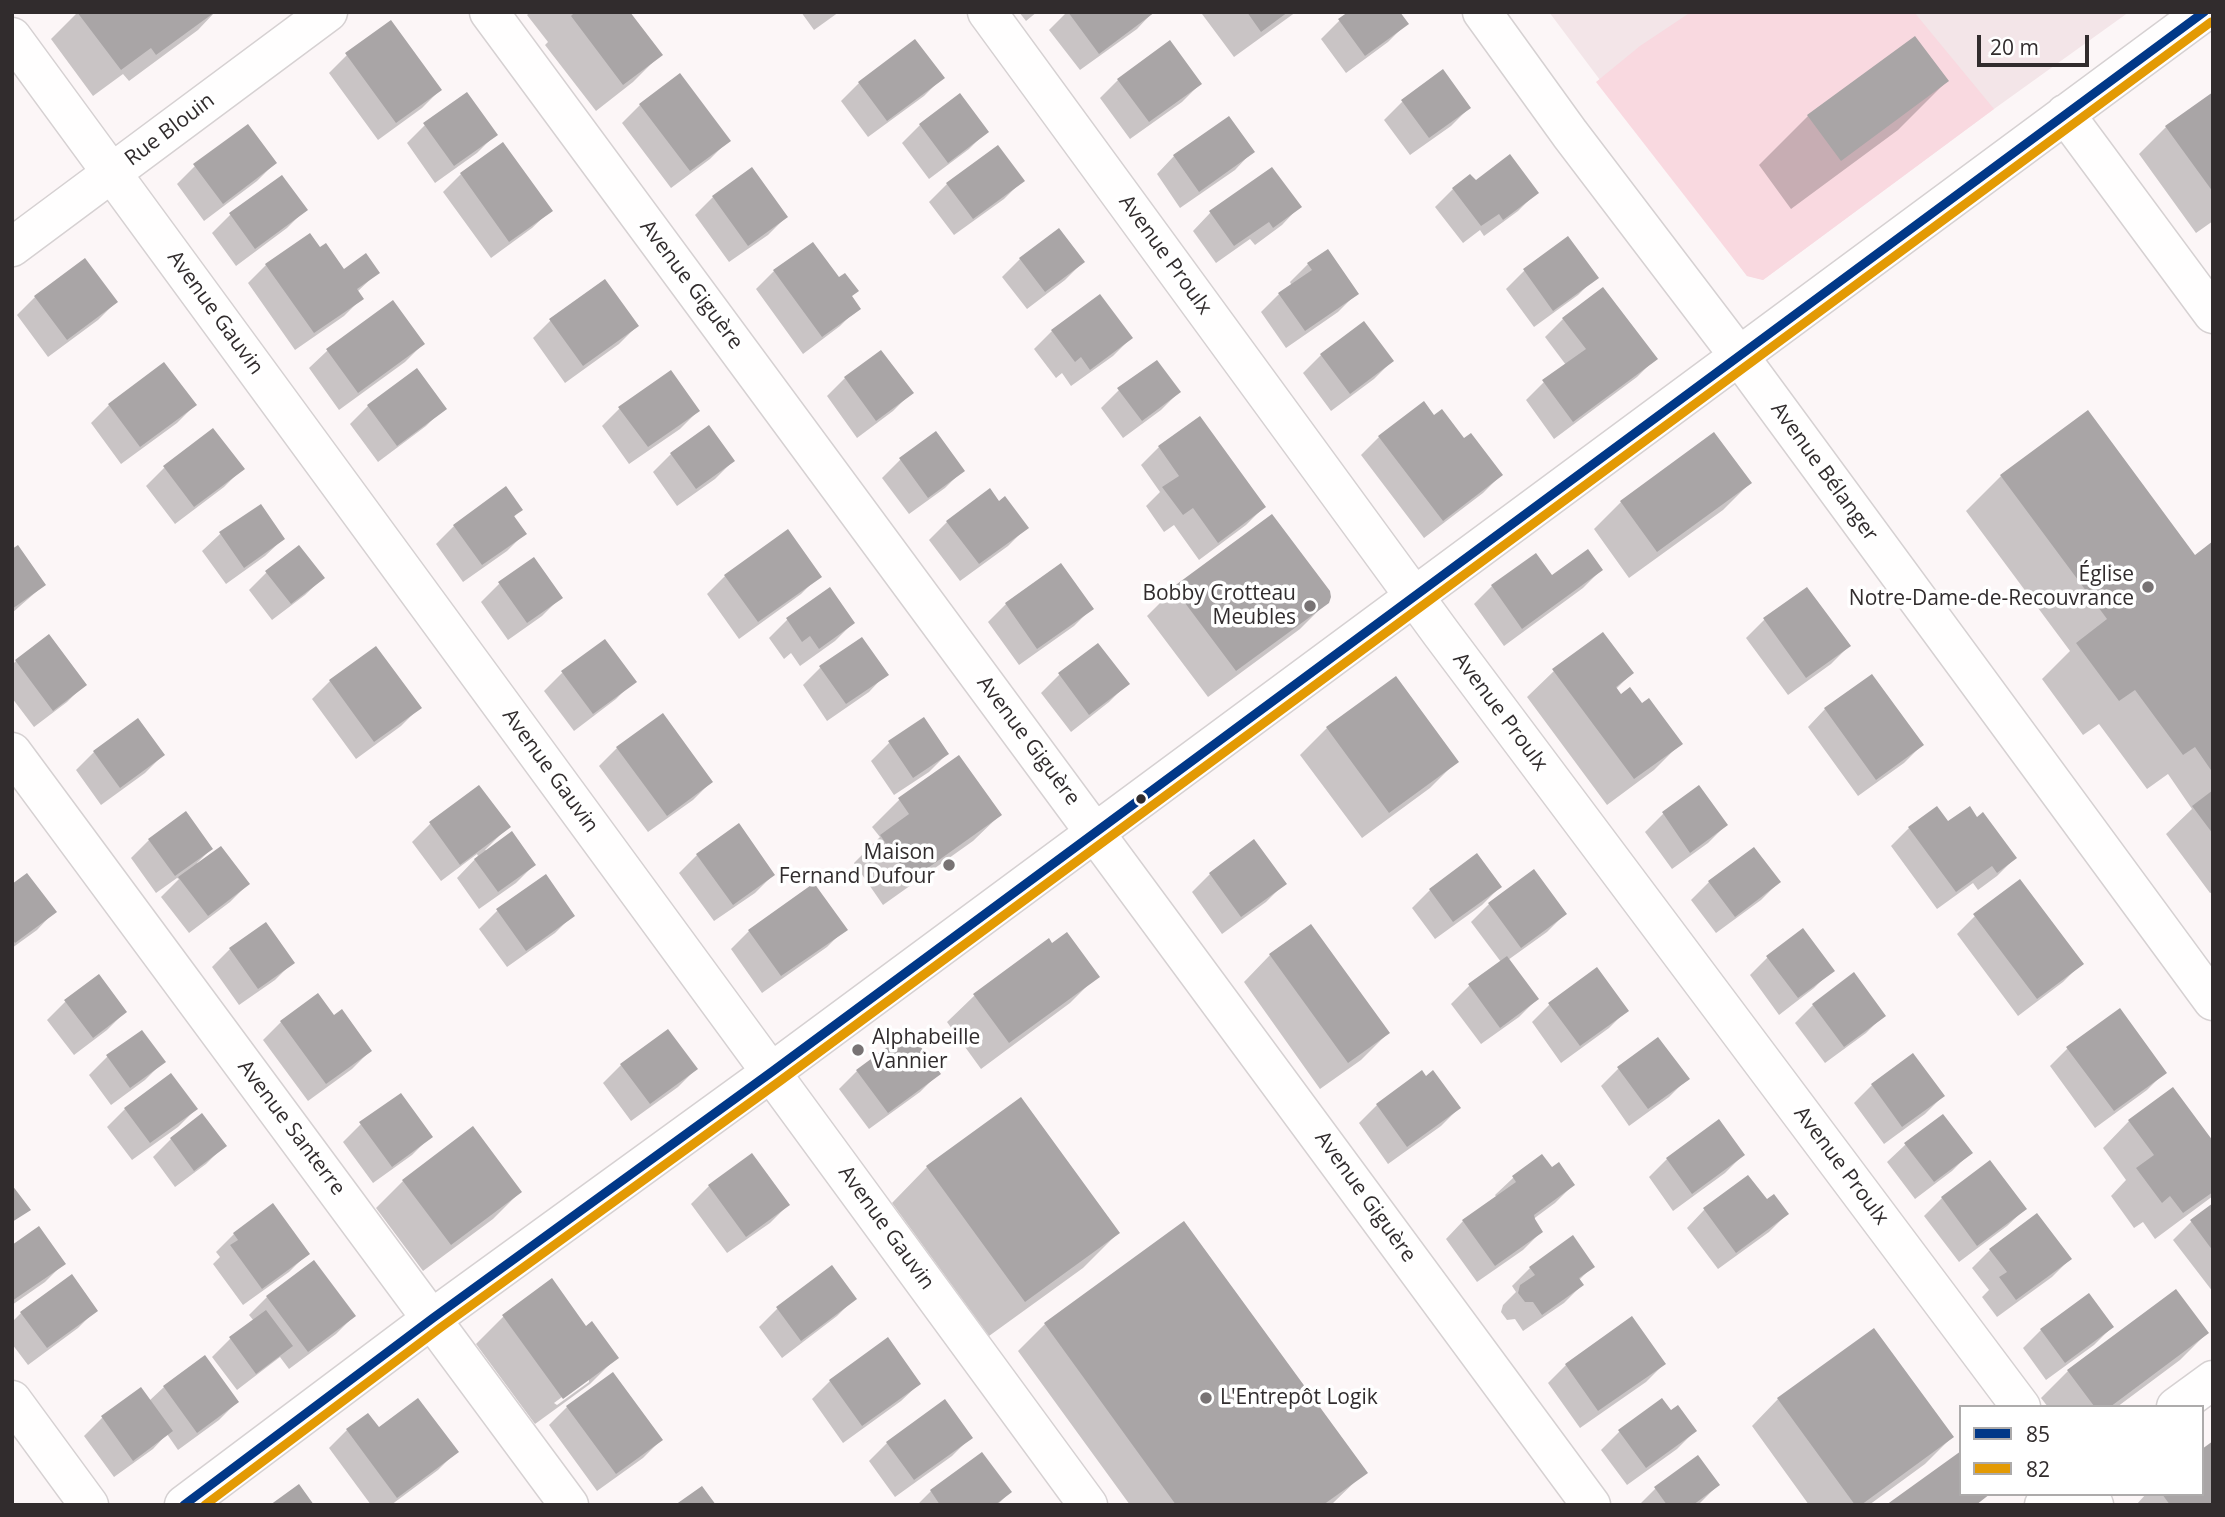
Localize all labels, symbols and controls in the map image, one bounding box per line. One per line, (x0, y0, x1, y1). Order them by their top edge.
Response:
scale bar (1980, 21, 2092, 65)
text: 20 m (1990, 33, 2039, 61)
street label: Rue Blouin (120, 88, 220, 172)
street label: Avenue Proulx (1113, 190, 1217, 320)
street label: Avenue Giguère (634, 215, 748, 355)
street label: Avenue Gauvin (162, 246, 268, 380)
street label: Avenue Bélanger (1765, 398, 1883, 546)
place label: Église Notre-Dame-de-Recouvrance (1849, 562, 2134, 612)
marker: Église Notre-Dame-de-Recouvrance (2140, 579, 2156, 595)
place label: Bobby Crotteau Meubles (1142, 581, 1296, 631)
marker: Bobby Crotteau Meubles (1302, 598, 1318, 614)
street label: Avenue Proulx (1447, 648, 1553, 776)
street label: Avenue Giguère (971, 671, 1085, 811)
street label: Avenue Gauvin (497, 704, 603, 838)
unlabelled marker (1134, 792, 1148, 806)
place label: Maison Fernand Dufour (779, 840, 935, 890)
marker: Maison Fernand Dufour (941, 857, 957, 873)
place label: Alphabeille Vannier (872, 1025, 980, 1075)
marker: Alphabeille Vannier (850, 1042, 866, 1058)
street label: Avenue Santerre (232, 1055, 350, 1201)
street label: Avenue Proulx (1788, 1102, 1894, 1230)
street label: Avenue Giguère (1309, 1127, 1421, 1267)
street label: Avenue Gauvin (833, 1161, 939, 1295)
place label: L'Entrepôt Logik (1220, 1385, 1378, 1411)
marker: L'Entrepôt Logik (1198, 1390, 1214, 1406)
legend (1959, 1405, 2204, 1496)
text: 85 (2026, 1420, 2050, 1448)
text: 82 (2026, 1455, 2050, 1483)

